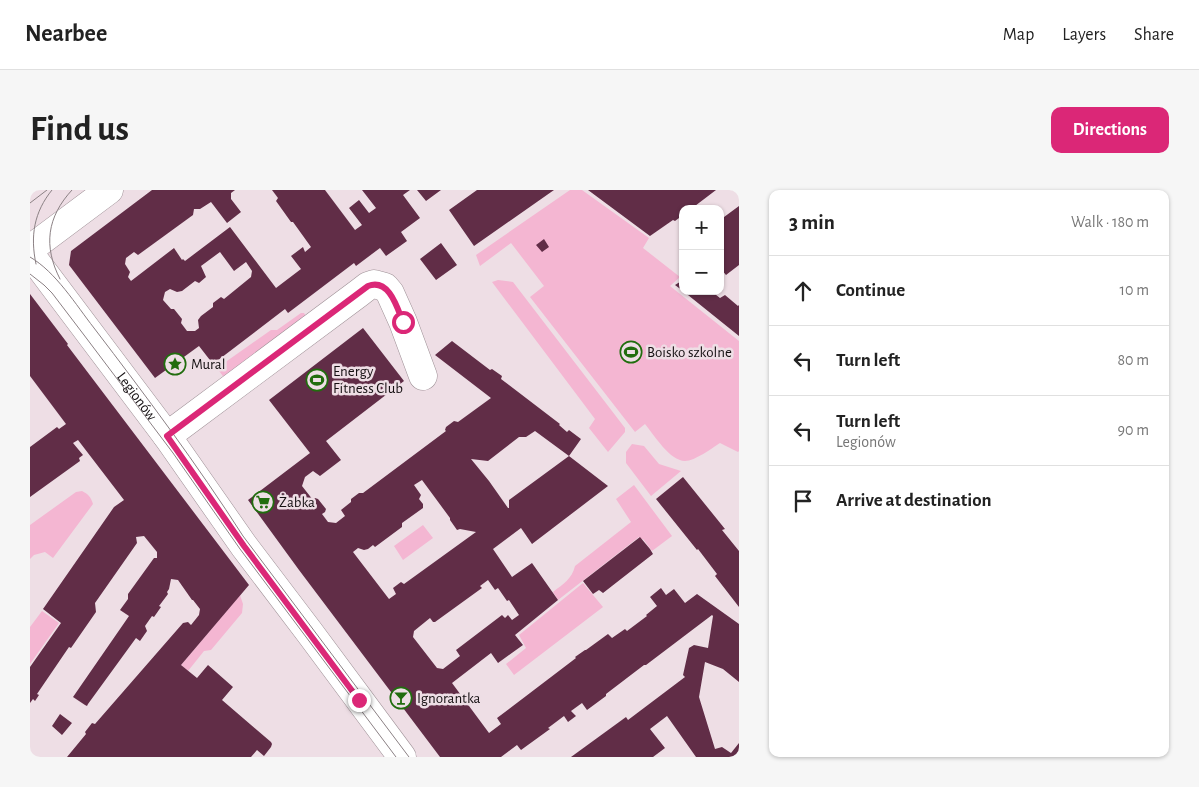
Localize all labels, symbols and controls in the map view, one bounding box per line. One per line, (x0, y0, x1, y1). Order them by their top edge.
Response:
text: Nearbee (25, 22, 107, 46)
text: Map (1003, 26, 1034, 44)
text: Layers (1062, 26, 1106, 44)
text: Share (1134, 26, 1174, 44)
button: Directions (1051, 107, 1169, 153)
text: Find us (30, 112, 129, 147)
map controls (679, 205, 724, 295)
button: + (679, 205, 724, 250)
text: 3 min (789, 212, 835, 233)
text: Walk · 180 m (1071, 214, 1149, 230)
button: − (679, 250, 724, 295)
icon: ahead (789, 277, 817, 305)
text: Continue (836, 281, 905, 300)
text: 10 m (1120, 282, 1149, 298)
route start (392, 311, 415, 334)
sports icon: Boisko szkolne (619, 340, 643, 364)
place label: Boisko szkolne (647, 345, 732, 360)
icon: left (789, 347, 817, 375)
text: Turn left (836, 351, 900, 370)
place icon: Mural (163, 352, 187, 376)
text: 80 m (1118, 352, 1149, 368)
place label: Mural (191, 357, 225, 372)
place label: Energy Fitness Club (333, 364, 403, 396)
sports icon: Energy Fitness Club (305, 368, 329, 392)
street label: Legionów (114, 370, 159, 423)
text: Turn left (836, 412, 900, 431)
icon: left (789, 417, 817, 445)
text: 90 m (1118, 422, 1149, 438)
text: Legionów (836, 434, 896, 450)
icon: arrive (789, 487, 817, 515)
supermarket icon: Żabka (251, 490, 275, 514)
text: Arrive at destination (836, 491, 992, 510)
place label: Żabka (279, 493, 315, 510)
bar icon: Ignorantka (389, 686, 413, 710)
route end (348, 689, 371, 712)
place label: Ignorantka (417, 691, 480, 706)

